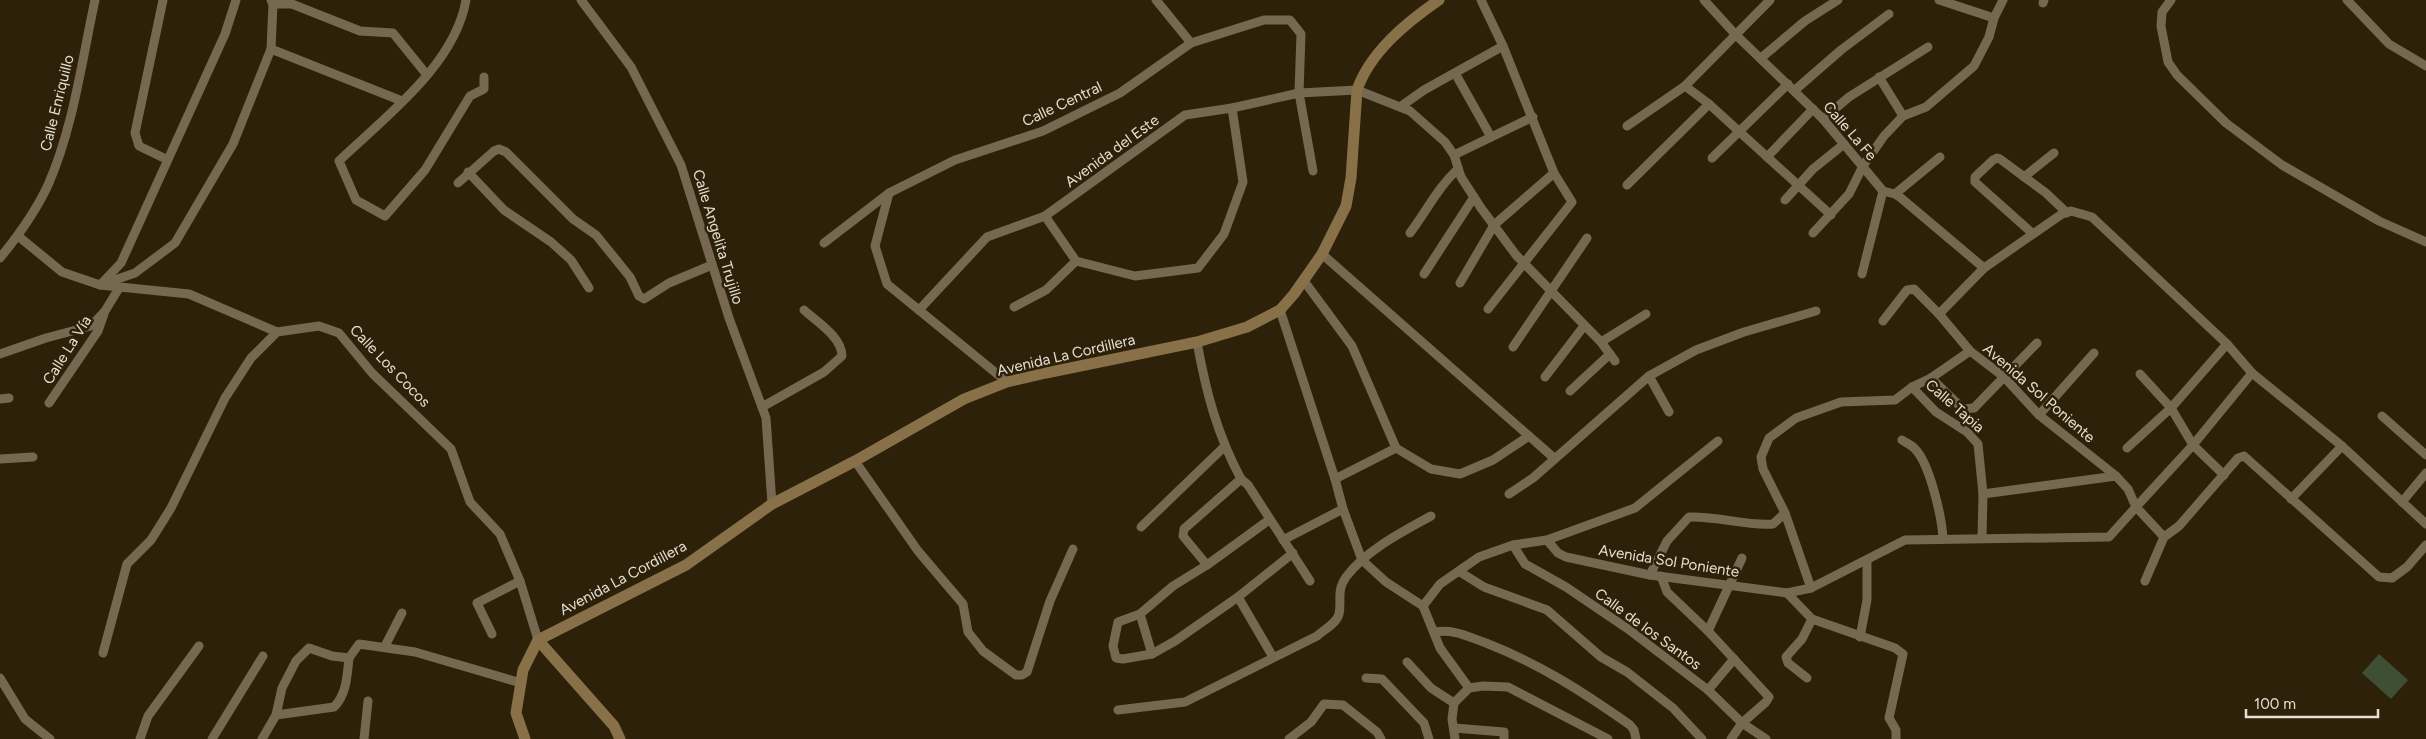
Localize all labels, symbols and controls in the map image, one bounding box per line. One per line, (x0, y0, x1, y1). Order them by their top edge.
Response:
street label: Calle Enriquillo (36, 53, 78, 153)
street label: Calle Central (1019, 78, 1105, 130)
street label: Calle La Fe (1819, 98, 1881, 164)
street label: Avenida del Este (1062, 111, 1162, 191)
street label: Calle Angelita Trujillo (689, 167, 747, 307)
street label: Calle La Vía (39, 312, 95, 388)
street label: Calle Los Cocos (346, 321, 434, 411)
street label: Avenida La Cordillera (995, 330, 1137, 380)
street label: Avenida Sol Poniente (1979, 340, 2099, 446)
street label: Calle Tapia (1922, 376, 1988, 436)
street label: Avenida La Cordillera (556, 537, 690, 619)
street label: Avenida Sol Poniente (1597, 541, 1741, 581)
street label: Calle de los Santos (1591, 584, 1705, 674)
scale bar (2246, 686, 2378, 718)
text: 100 m (2254, 695, 2296, 713)

